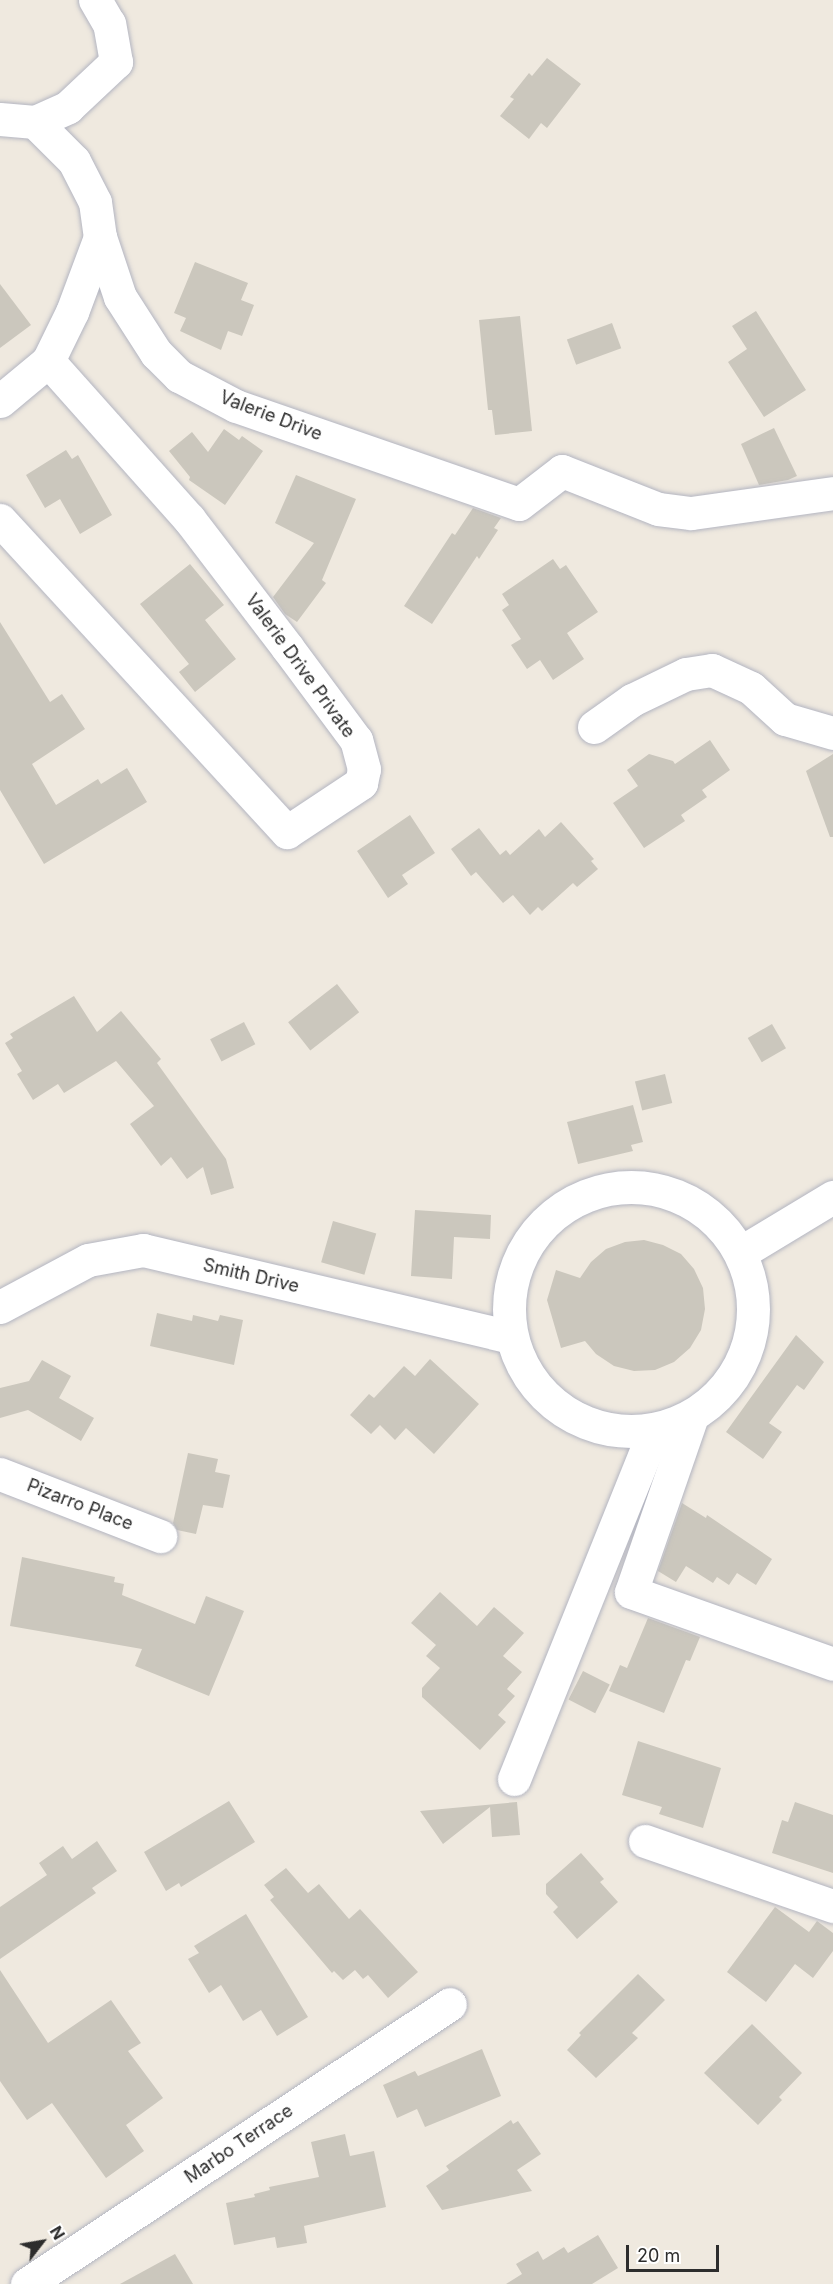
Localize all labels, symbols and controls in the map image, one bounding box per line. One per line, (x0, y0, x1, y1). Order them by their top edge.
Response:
street label: Valerie Drive (217, 387, 325, 445)
street label: Valerie Drive Private (241, 590, 359, 742)
street label: Smith Drive (201, 1254, 301, 1298)
street label: Pizarro Place (24, 1475, 136, 1535)
street label: Marbo Terrace (181, 2100, 297, 2188)
north arrow (12, 2212, 72, 2272)
text: N (46, 2222, 69, 2243)
scale bar (629, 2233, 722, 2271)
text: 20 m (637, 2245, 680, 2266)

